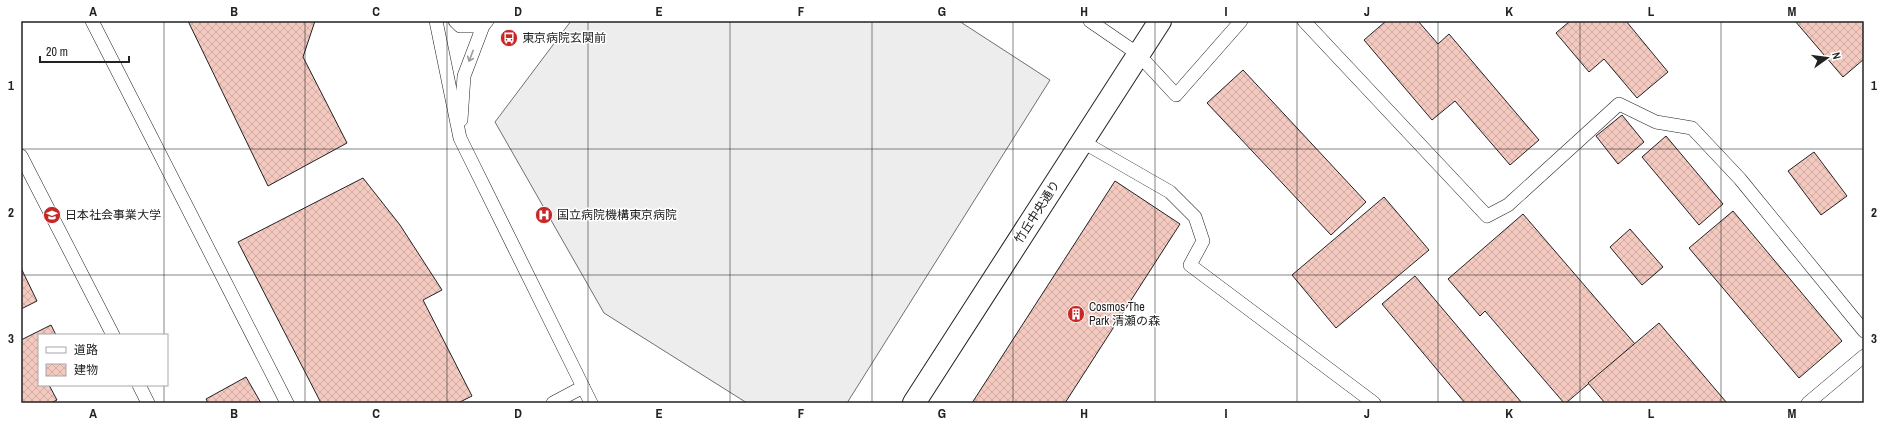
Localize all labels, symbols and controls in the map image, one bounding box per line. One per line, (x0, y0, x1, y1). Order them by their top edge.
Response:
text: A (89, 3, 97, 20)
text: B (230, 3, 238, 20)
text: C (372, 3, 380, 20)
text: D (514, 3, 522, 20)
text: E (655, 3, 663, 20)
text: F (798, 3, 805, 20)
text: G (938, 3, 946, 20)
text: H (1080, 3, 1088, 20)
text: I (1225, 3, 1228, 20)
text: J (1364, 3, 1370, 20)
text: K (1505, 3, 1513, 20)
text: L (1648, 3, 1655, 20)
text: M (1788, 3, 1797, 20)
bus stop icon: 東京病院玄関前 (499, 28, 519, 48)
place label: 東京病院玄関前 (522, 30, 606, 46)
scale bar (40, 38, 129, 64)
north arrow (1807, 38, 1847, 78)
text: 20 m (46, 44, 68, 60)
one-way arrow (467, 50, 475, 62)
text: N (1829, 51, 1844, 60)
text: 1 (8, 77, 14, 94)
text: 1 (1871, 77, 1877, 94)
street label: 竹丘中央通り (1011, 177, 1063, 247)
text: 2 (8, 204, 14, 221)
text: 2 (1871, 204, 1877, 221)
school or university icon: 日本社会事業大学 (42, 205, 62, 225)
hospital icon: 国立病院機構東京病院 (534, 205, 554, 225)
place label: 日本社会事業大学 (65, 207, 161, 223)
place label: 国立病院機構東京病院 (557, 207, 677, 223)
place label: Cosmos The Park 清瀬の森 (1089, 299, 1160, 329)
building icon: Cosmos The Park 清瀬の森 (1066, 304, 1086, 324)
text: 3 (8, 330, 14, 347)
text: 3 (1871, 330, 1877, 347)
legend (38, 334, 168, 386)
text: 道路 (74, 342, 98, 358)
text: 建物 (74, 362, 98, 378)
text: A (89, 405, 97, 422)
text: B (230, 405, 238, 422)
text: C (372, 405, 380, 422)
text: D (514, 405, 522, 422)
text: E (655, 405, 663, 422)
text: F (798, 405, 805, 422)
text: G (938, 405, 946, 422)
text: H (1080, 405, 1088, 422)
text: I (1225, 405, 1228, 422)
text: J (1364, 405, 1370, 422)
text: K (1505, 405, 1513, 422)
text: L (1648, 405, 1655, 422)
text: M (1788, 405, 1797, 422)

